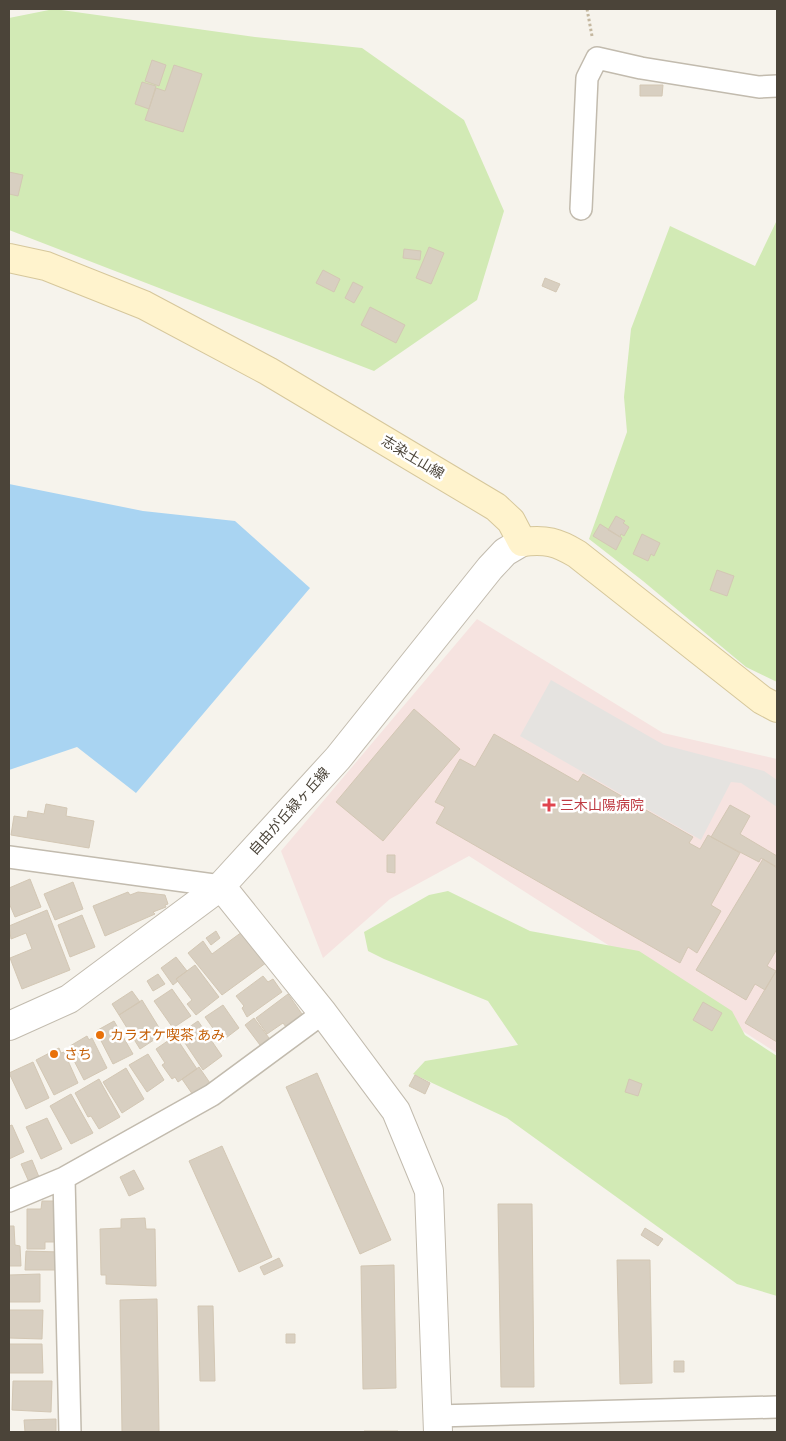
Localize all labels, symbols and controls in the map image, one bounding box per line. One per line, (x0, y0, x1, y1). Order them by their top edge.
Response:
street label: 志染土山線 (378, 430, 449, 484)
street label: 自由が丘緑ヶ丘線 (243, 762, 334, 859)
place label: 三木山陽病院 (560, 794, 644, 815)
marker: 三木山陽病院 (542, 798, 556, 812)
place label: カラオケ喫茶 あみ (110, 1024, 225, 1045)
marker: カラオケ喫茶 あみ (94, 1029, 106, 1041)
place label: さち (64, 1043, 92, 1064)
marker: さち (48, 1048, 60, 1060)

